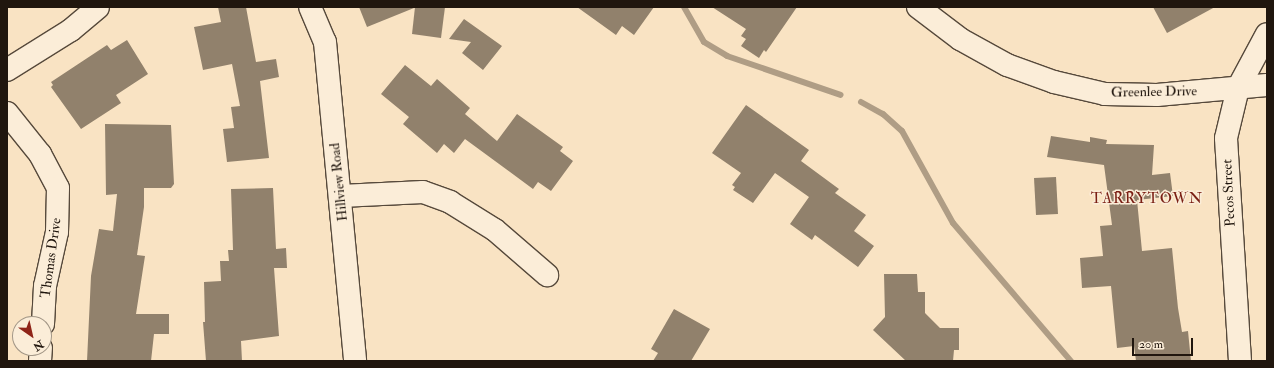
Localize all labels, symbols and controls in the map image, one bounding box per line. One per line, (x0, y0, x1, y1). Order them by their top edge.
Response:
street label: Greenlee Drive (1111, 83, 1197, 101)
street label: Hillview Road (327, 142, 351, 222)
street label: Pecos Street (1219, 159, 1239, 227)
district label: TARRYTOWN (1091, 190, 1203, 208)
street label: Thomas Drive (37, 217, 65, 299)
north arrow (12, 316, 52, 356)
scale bar (1134, 330, 1195, 356)
text: N (31, 337, 46, 354)
text: 20 m (1139, 337, 1163, 352)

